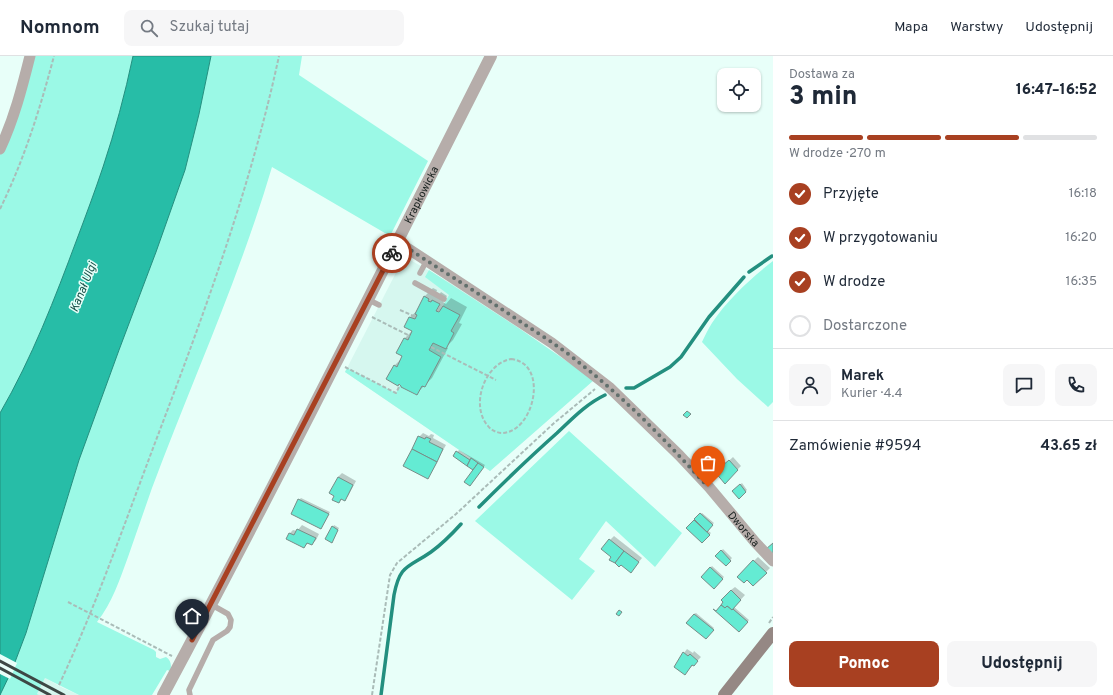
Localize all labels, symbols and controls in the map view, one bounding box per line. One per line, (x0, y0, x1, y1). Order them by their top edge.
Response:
search box (124, 10, 404, 46)
text: Nomnom (20, 16, 100, 40)
icon: search (138, 17, 160, 39)
text: Szukaj tutaj (170, 18, 249, 37)
text: Mapa (894, 19, 928, 36)
text: Warstwy (950, 19, 1003, 36)
text: Udostępnij (1025, 19, 1093, 36)
text: Dostawa za (789, 67, 855, 83)
map controls (717, 68, 761, 112)
button: locate (717, 68, 761, 112)
text: 3 min (789, 81, 857, 114)
text: 16:47–16:52 (1016, 81, 1097, 100)
text: W drodze · 270 m (789, 146, 886, 162)
street label: Krapkowicka (402, 164, 442, 226)
icon: check (789, 183, 811, 205)
text: Przyjęte (823, 185, 879, 204)
text: 16:18 (1069, 186, 1097, 202)
icon: check (789, 227, 811, 249)
text: W przygotowaniu (823, 229, 938, 248)
text: 16:20 (1065, 230, 1097, 246)
courier (372, 233, 412, 273)
icon: bike (381, 242, 403, 264)
water label: Kanał Ulgi (67, 259, 102, 315)
icon: check (789, 271, 811, 293)
text: W drodze (823, 273, 885, 292)
text: 16:35 (1066, 274, 1097, 290)
text: Dostarczone (823, 317, 907, 336)
button: person (789, 364, 831, 406)
button: chat (1003, 364, 1045, 406)
button: phone (1055, 364, 1097, 406)
text: Marek (841, 367, 884, 386)
text: Kurier · 4.4 (841, 386, 903, 402)
text: Zamówienie #9594 (789, 437, 921, 456)
text: 43.65 zł (1040, 437, 1097, 456)
pin (691, 446, 725, 487)
icon: bag (697, 452, 719, 474)
street label: Dworska (724, 509, 762, 550)
pin (175, 599, 209, 640)
icon: home (181, 605, 203, 627)
button: Pomoc (789, 641, 939, 687)
button: Udostępnij (947, 641, 1097, 687)

